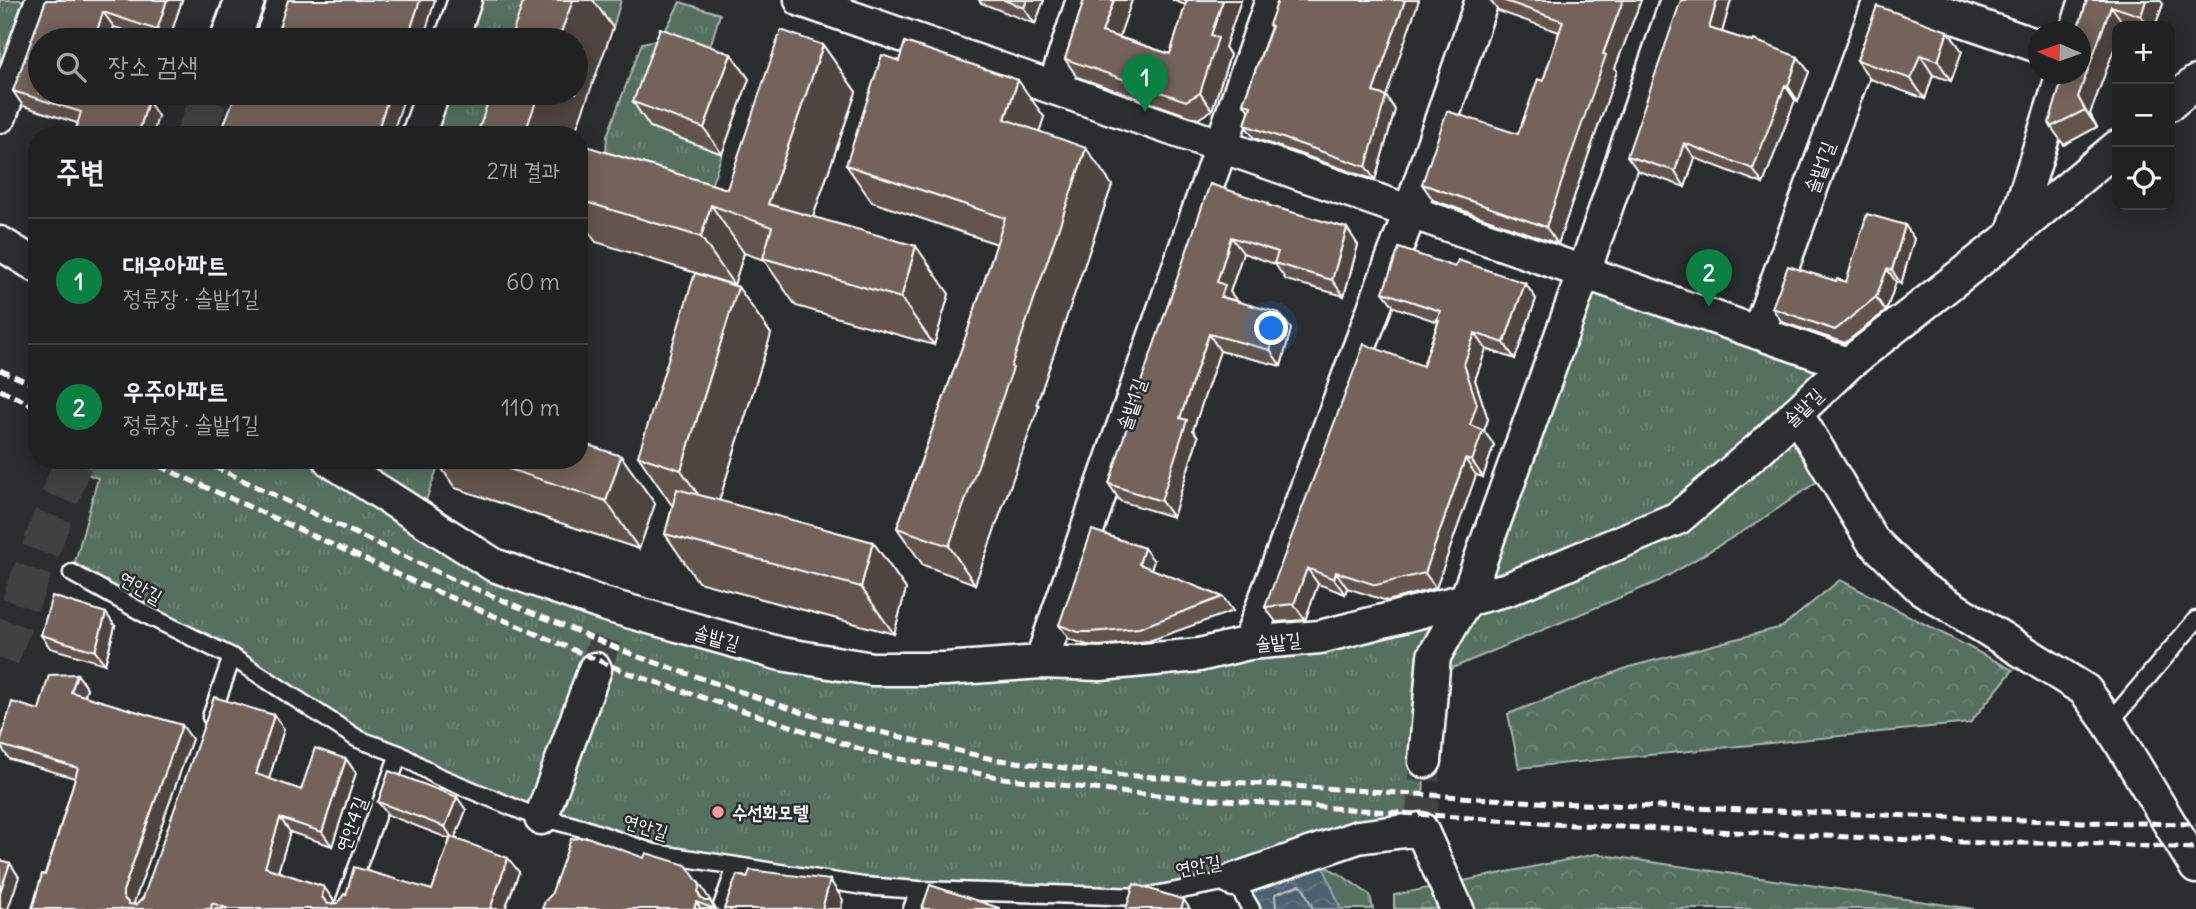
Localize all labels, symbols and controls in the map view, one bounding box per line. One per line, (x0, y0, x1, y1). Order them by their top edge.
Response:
north arrow (2028, 21, 2091, 84)
map controls (2112, 21, 2175, 210)
button: + (2112, 21, 2175, 84)
search box (28, 28, 588, 105)
icon: search (52, 48, 90, 86)
text: 장소 검색 (108, 49, 198, 82)
pin: 1 (1122, 54, 1168, 112)
button: − (2112, 84, 2175, 147)
street label: 솔밭1길 (1799, 138, 1839, 196)
button: locate (2112, 147, 2175, 210)
text: 주변 (56, 152, 104, 190)
text: 2개 결과 (486, 156, 560, 185)
text: 대우아파트 (123, 248, 228, 281)
pin: 2 (1686, 249, 1732, 307)
text: 1 (74, 267, 84, 296)
text: 60 m (506, 267, 560, 296)
text: 정류장 · 솔밭1길 (123, 283, 259, 312)
your location (1254, 311, 1288, 345)
text: 우주아파트 (123, 374, 228, 407)
street label: 솔밭1길 (1111, 375, 1151, 433)
street label: 솔밭길 (1778, 382, 1828, 432)
text: 2 (73, 393, 85, 422)
text: 110 m (501, 393, 560, 422)
text: 정류장 · 솔밭1길 (123, 409, 259, 438)
street label: 연안길 (115, 565, 167, 609)
street label: 솔밭길 (692, 619, 742, 655)
street label: 솔밭길 (1254, 627, 1302, 655)
street label: 연안4길 (330, 793, 372, 855)
place label: 수선화모텔 (732, 800, 809, 824)
marker: 수선화모텔 (710, 804, 726, 820)
street label: 연안길 (621, 808, 671, 844)
street label: 연안길 (1173, 849, 1223, 881)

